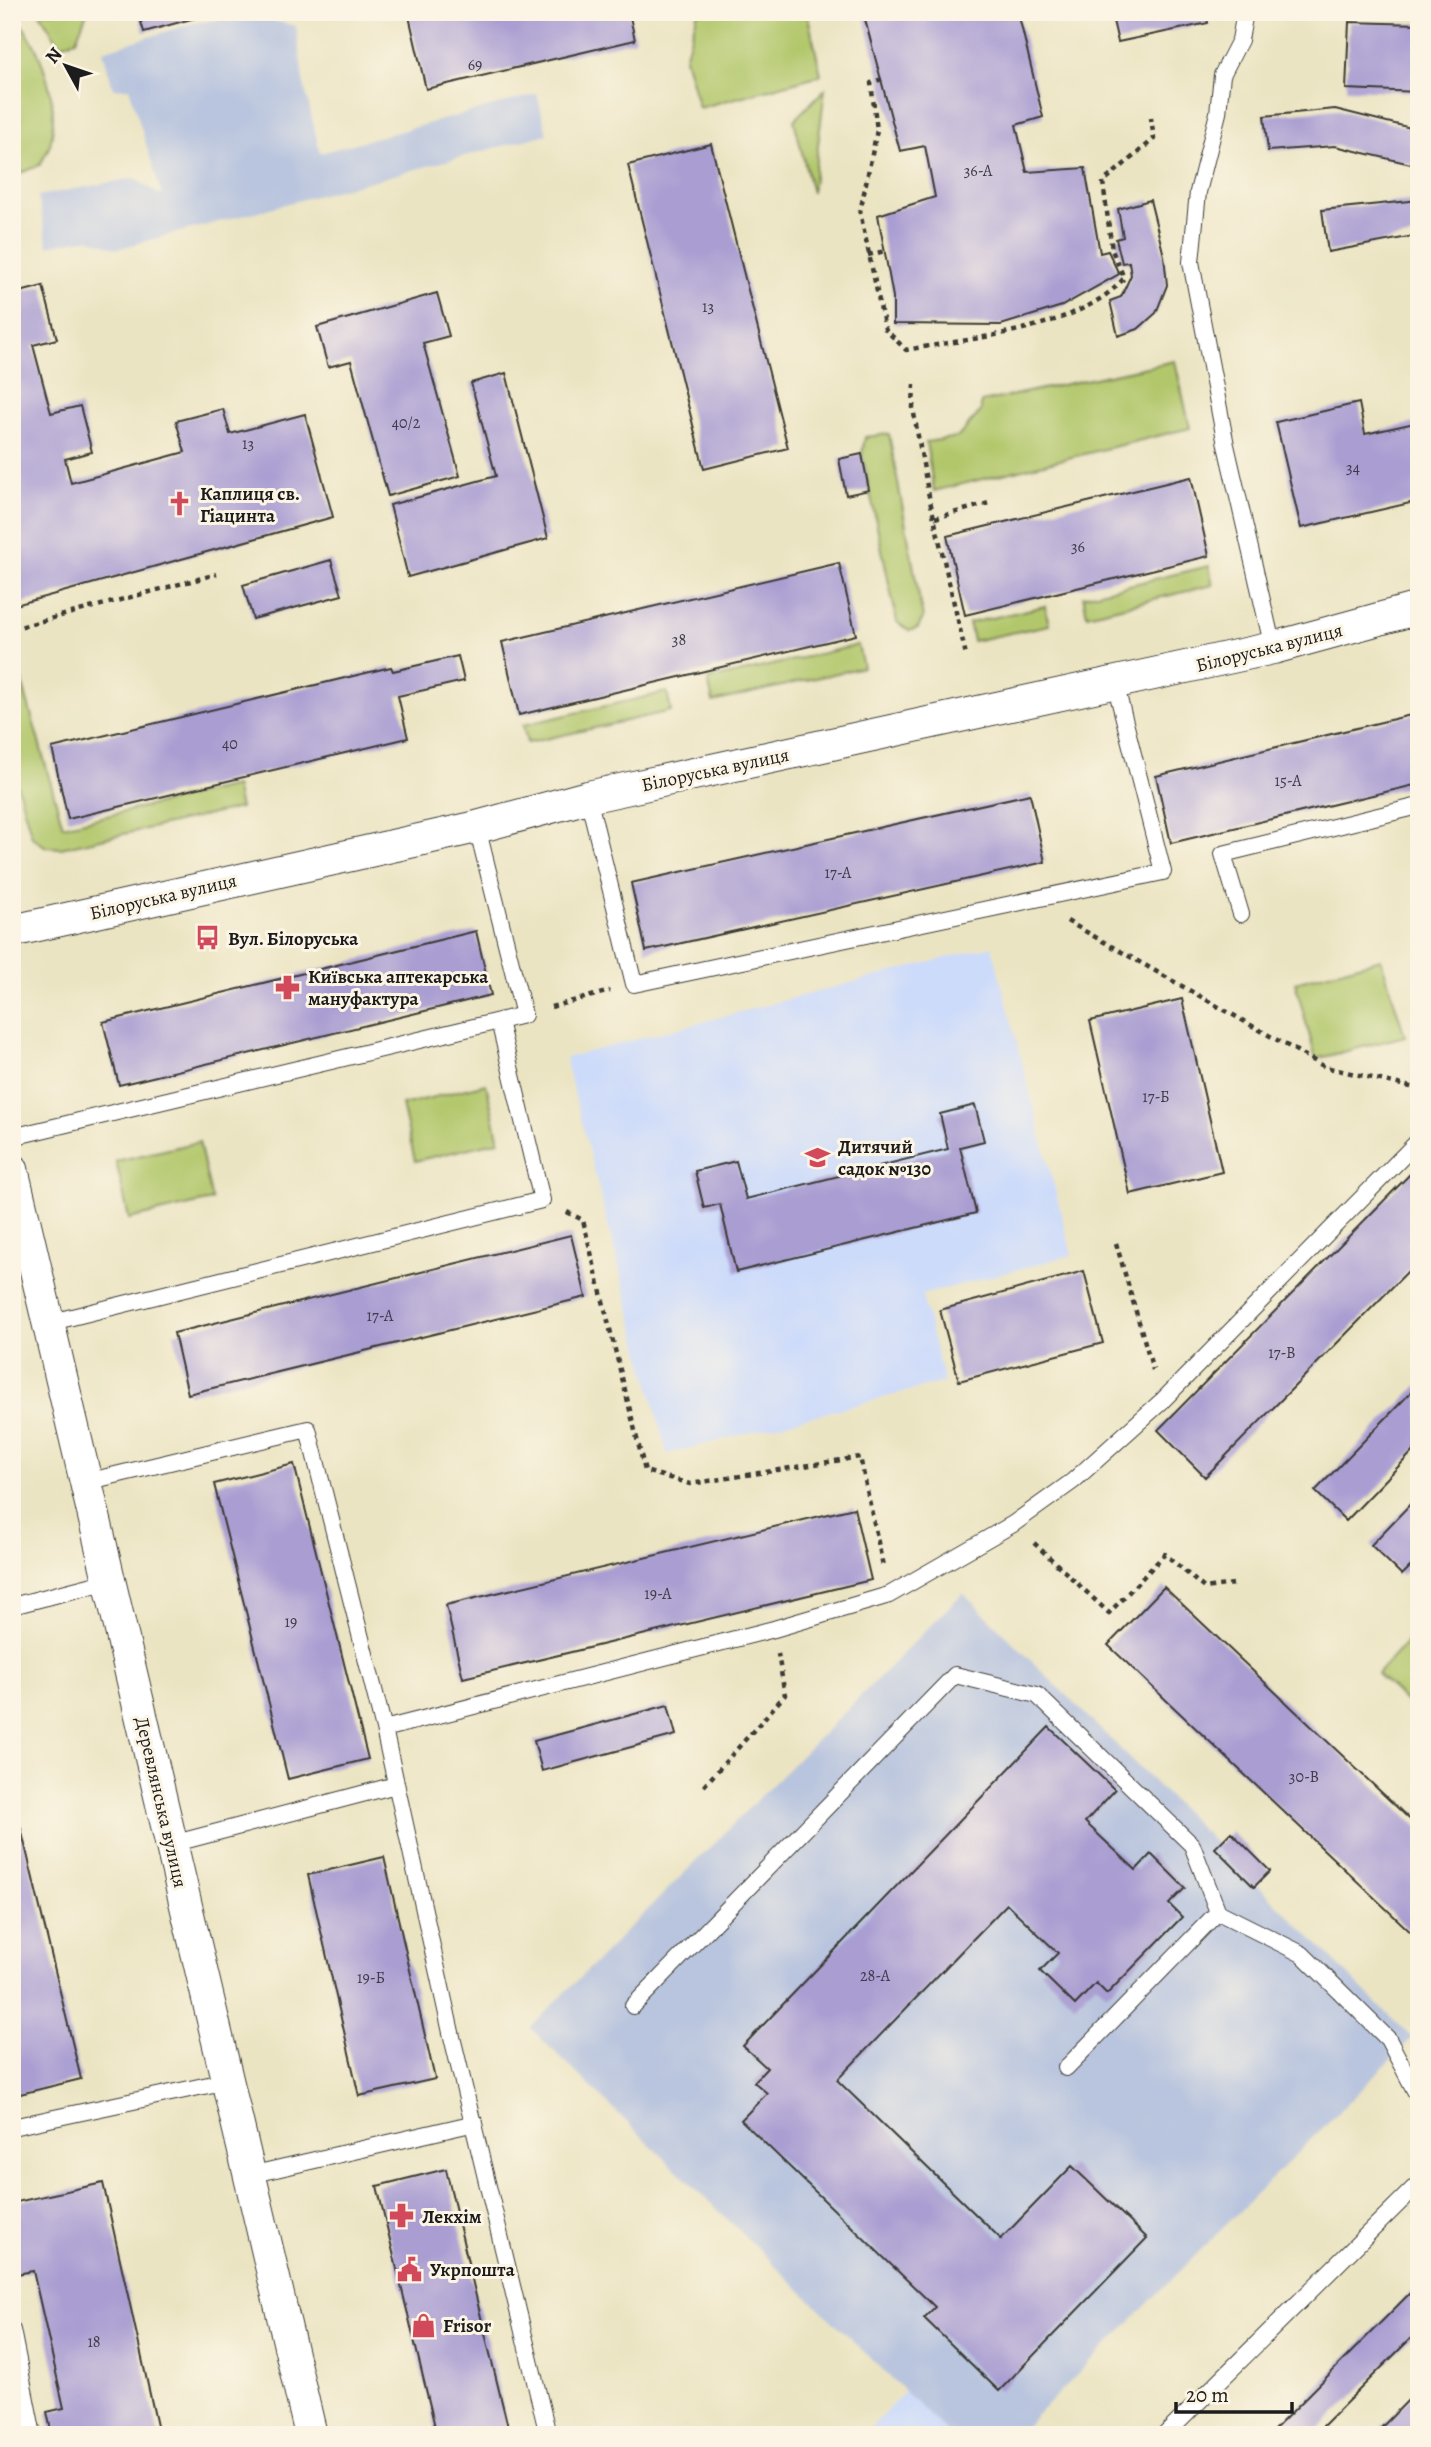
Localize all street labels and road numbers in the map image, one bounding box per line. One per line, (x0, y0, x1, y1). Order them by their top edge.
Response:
street label: Білоруська вулиця (1193, 617, 1345, 679)
street label: Білоруська вулиця (639, 742, 791, 798)
street label: Білоруська вулиця (87, 867, 239, 927)
street label: Деревлянська вулиця (129, 1714, 193, 1890)

